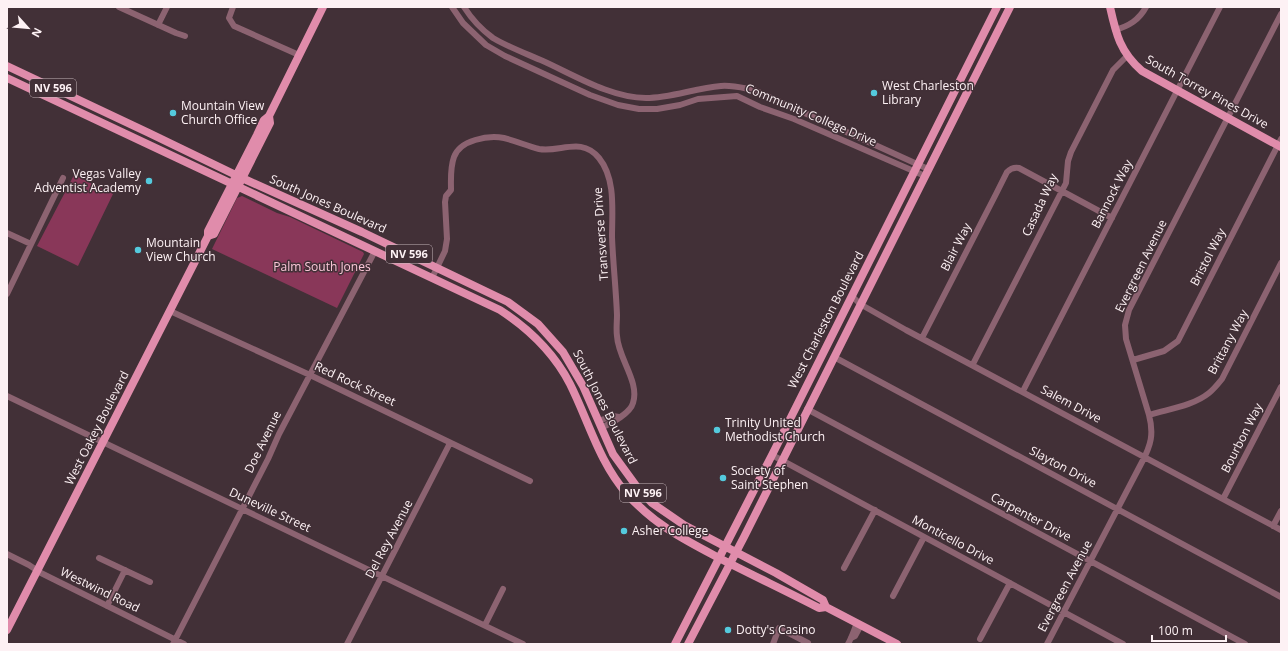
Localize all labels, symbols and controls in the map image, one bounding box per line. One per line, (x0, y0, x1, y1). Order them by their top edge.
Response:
north arrow (8, 8, 48, 48)
text: N (29, 25, 46, 40)
street label: South Torrey Pines Drive (1143, 51, 1272, 133)
place label: West Charleston Library (882, 77, 974, 108)
road number: NV 596 (30, 79, 76, 97)
street label: Community College Drive (743, 79, 880, 150)
marker: West Charleston Library (869, 88, 879, 98)
place label: Mountain View Church Office (181, 97, 265, 128)
marker: Mountain View Church Office (168, 108, 178, 118)
street label: Bannock Way (1087, 155, 1137, 231)
place label: Vegas Valley Adventist Academy (34, 165, 142, 196)
street label: South Jones Boulevard (267, 170, 389, 237)
street label: Casada Way (1018, 170, 1062, 239)
marker: Vegas Valley Adventist Academy (144, 176, 154, 186)
street label: Transverse Drive (589, 186, 612, 281)
street label: Evergreen Avenue (1111, 216, 1171, 315)
street label: Blair Way (936, 219, 975, 274)
street label: Bristol Way (1186, 224, 1230, 289)
place label: Mountain View Church (146, 234, 216, 265)
marker: Mountain View Church (133, 245, 143, 255)
road number: NV 596 (386, 245, 432, 263)
street label: West Charleston Boulevard (784, 248, 868, 391)
park label: Palm South Jones (273, 258, 371, 275)
street label: Brittany Way (1203, 305, 1252, 377)
street label: South Jones Boulevard (569, 347, 642, 467)
street label: Red Rock Street (312, 357, 399, 410)
street label: West Oakey Boulevard (60, 368, 133, 488)
street label: Salem Drive (1038, 380, 1105, 427)
street label: Bourbon Way (1217, 399, 1267, 476)
street label: Doe Avenue (240, 407, 285, 476)
place label: Trinity United Methodist Church (725, 414, 825, 445)
marker: Trinity United Methodist Church (712, 425, 722, 435)
street label: Slayton Drive (1027, 442, 1100, 491)
place label: Society of Saint Stephen (731, 462, 808, 493)
marker: Society of Saint Stephen (718, 473, 728, 483)
street label: Duneville Street (226, 483, 314, 536)
road number: NV 596 (620, 484, 666, 502)
street label: Carpenter Drive (988, 488, 1075, 545)
street label: Del Rey Avenue (361, 496, 417, 581)
street label: Monticello Drive (909, 511, 998, 569)
place label: Asher College (632, 522, 709, 539)
marker: Asher College (619, 526, 629, 536)
street label: Evergreen Avenue (1033, 537, 1096, 635)
street label: Westwind Road (58, 563, 143, 616)
scale bar (1152, 617, 1226, 643)
place label: Dotty's Casino (736, 621, 816, 638)
text: 100 m (1158, 622, 1193, 639)
marker: Dotty's Casino (723, 625, 733, 635)

